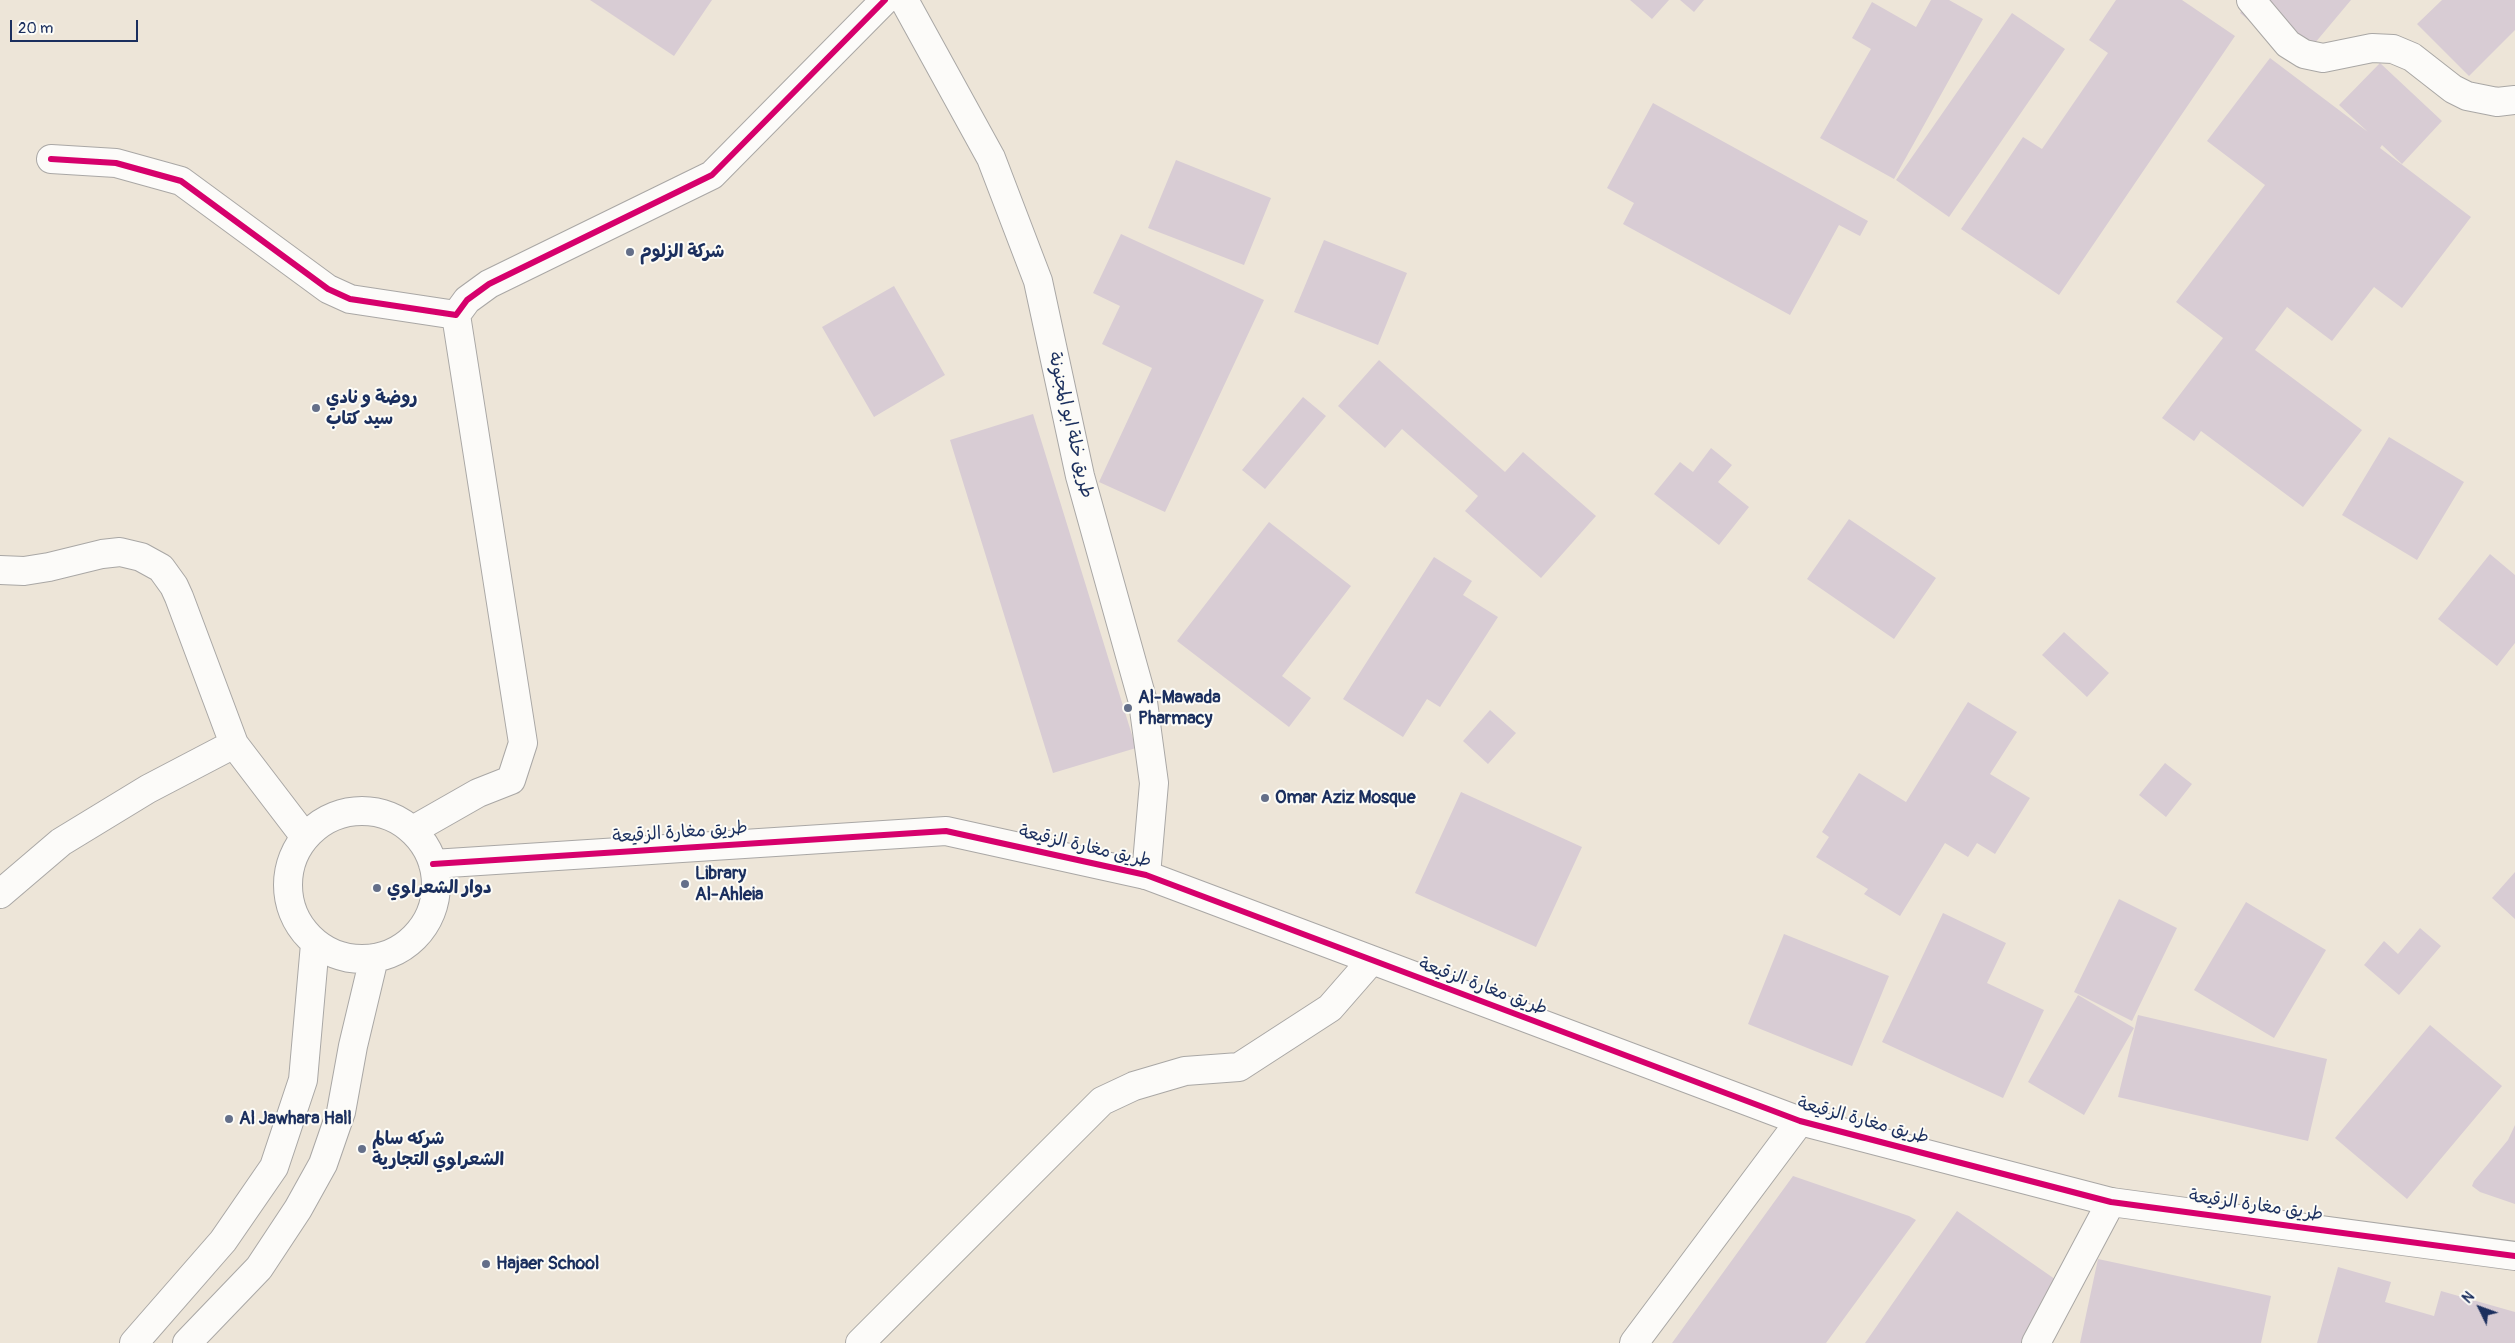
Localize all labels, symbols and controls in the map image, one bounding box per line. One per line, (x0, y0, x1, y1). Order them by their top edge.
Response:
scale bar (12, 10, 140, 42)
text: 20 m (18, 19, 53, 38)
place label: شركة الزلوم (640, 241, 724, 263)
marker: شركة الزلوم (624, 246, 636, 258)
street label: طريق خلة ابو المجنونة (1043, 350, 1097, 500)
place label: روضة و نادي سيد كتاب (326, 387, 417, 429)
marker: روضة و نادي سيد كتاب (310, 402, 322, 414)
place label: Al-Mawada Pharmacy (1138, 687, 1221, 730)
marker: Al-Mawada Pharmacy (1122, 702, 1134, 714)
place label: Omar Aziz Mosque (1275, 787, 1416, 809)
marker: Omar Aziz Mosque (1259, 792, 1271, 804)
street label: طريق مغارة الزقيعة (612, 818, 748, 848)
street label: طريق مغارة الزقيعة (1017, 821, 1153, 873)
place label: Library Al-Ahleia (695, 863, 763, 906)
place label: دوار الشعراوي (387, 877, 492, 899)
marker: Library Al-Ahleia (679, 878, 691, 890)
marker: دوار الشعراوي (371, 882, 383, 894)
street label: طريق مغارة الزقيعة (1416, 954, 1550, 1020)
street label: طريق مغارة الزقيعة (1795, 1093, 1931, 1149)
place label: Al Jawhara Hall (239, 1108, 352, 1130)
marker: Al Jawhara Hall (223, 1113, 235, 1125)
place label: شركه سالم الشعراوي التجارية (372, 1128, 504, 1170)
marker: شركه سالم الشعراوي التجارية (356, 1143, 368, 1155)
street label: طريق مغارة الزقيعة (2187, 1186, 2325, 1226)
place label: Hajaer School (496, 1253, 599, 1275)
marker: Hajaer School (480, 1258, 492, 1270)
north arrow (2455, 1283, 2505, 1333)
text: N (2459, 1288, 2478, 1307)

